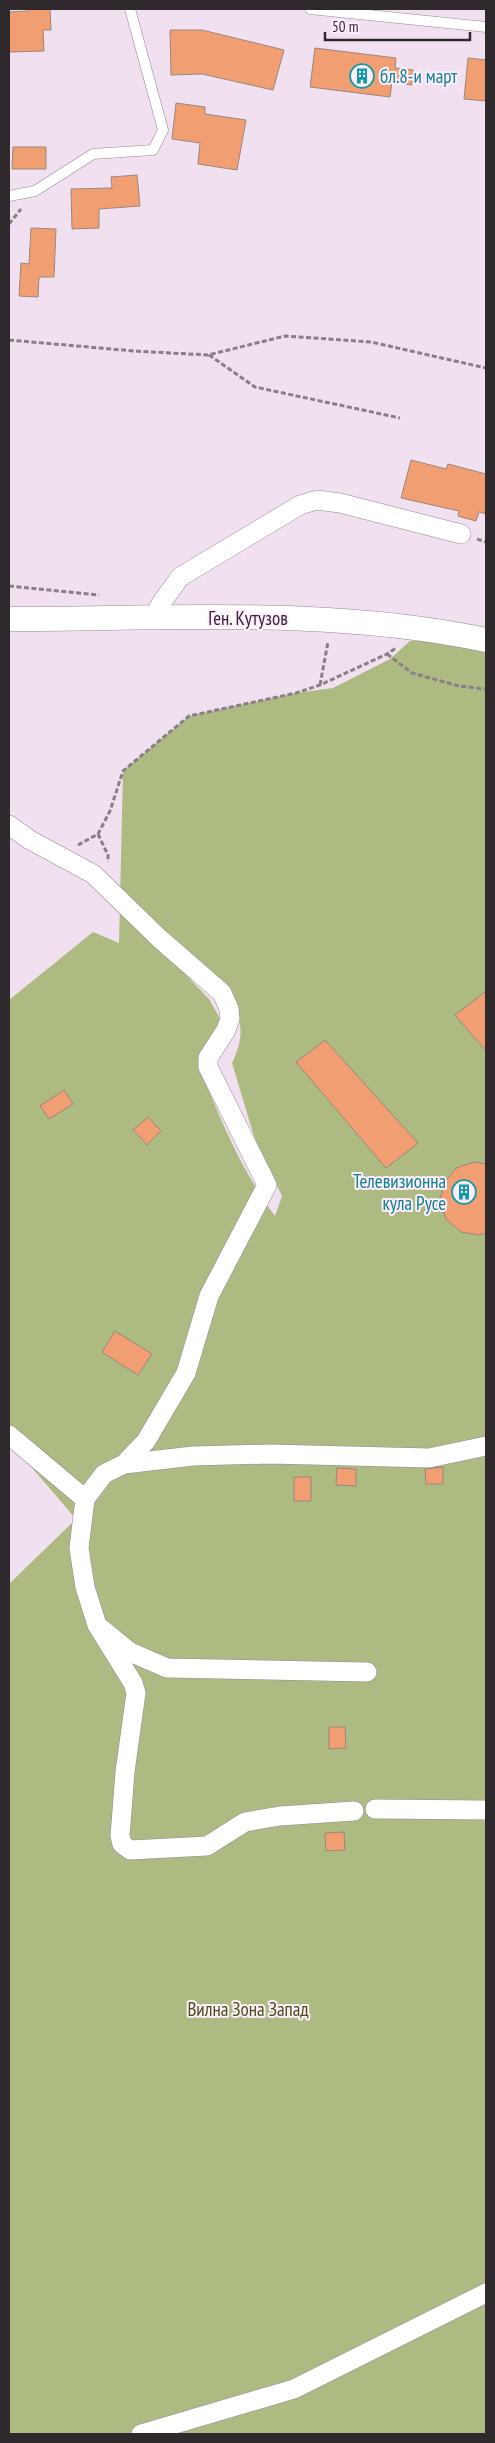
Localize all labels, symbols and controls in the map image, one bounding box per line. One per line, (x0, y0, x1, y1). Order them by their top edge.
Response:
scale bar (325, 10, 470, 42)
text: 50 m (332, 17, 358, 36)
building icon: бл.8-и март (349, 63, 375, 89)
place label: бл.8-и март (380, 64, 458, 88)
street label: Ген. Кутузов (208, 606, 288, 630)
place label: Телевизионна кула Русе (353, 1169, 446, 1215)
building icon: Телевизионна кула Русе (451, 1179, 477, 1205)
park label: Вилна Зона Запад (187, 1997, 309, 2021)

